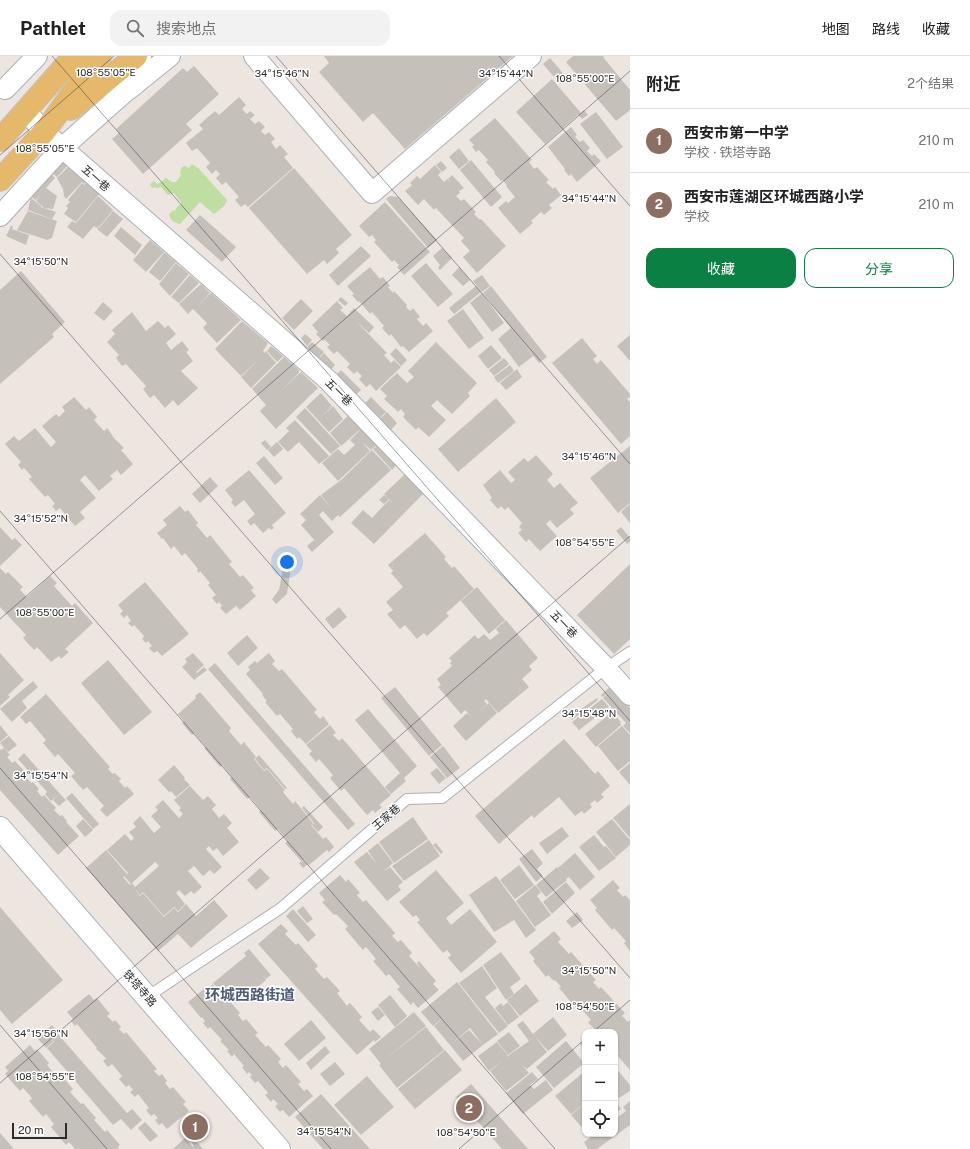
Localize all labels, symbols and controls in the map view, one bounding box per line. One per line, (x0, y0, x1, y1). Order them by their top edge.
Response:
search box (110, 10, 390, 46)
text: Pathlet (20, 17, 86, 39)
icon: search (124, 17, 146, 39)
text: 搜索地点 (156, 20, 216, 37)
text: 地图 (822, 21, 850, 37)
text: 路线 (872, 21, 900, 37)
text: 收藏 (922, 21, 950, 37)
text: 108°55'05"E (76, 66, 136, 78)
text: 34°15'46"N (255, 67, 309, 79)
text: 34°15'44"N (479, 67, 533, 79)
text: 108°55'00"E (555, 72, 615, 84)
text: 附近 (646, 74, 680, 94)
text: 2个结果 (907, 76, 954, 91)
text: 西安市第一中学 (684, 124, 789, 141)
text: 1 (656, 133, 662, 148)
text: 210 m (919, 133, 954, 148)
text: 108°55'05"E (15, 142, 75, 154)
text: 学校 · 铁塔寺路 (684, 145, 771, 160)
street label: 五一巷 (80, 163, 112, 193)
text: 西安市莲湖区环城西路小学 (684, 188, 864, 205)
text: 34°15'44"N (562, 192, 616, 204)
text: 2 (655, 197, 663, 212)
text: 210 m (919, 197, 954, 212)
text: 学校 (684, 209, 710, 224)
button: 收藏 (646, 248, 796, 288)
button: 分享 (804, 248, 954, 288)
text: 34°15'50"N (14, 255, 68, 267)
street label: 五一巷 (323, 376, 355, 408)
text: 34°15'46"N (562, 450, 616, 462)
text: 34°15'52"N (14, 512, 68, 524)
text: 108°54'55"E (555, 536, 615, 548)
your location (277, 552, 297, 572)
text: 108°55'00"E (15, 606, 75, 618)
street label: 五一巷 (548, 608, 580, 640)
text: 34°15'48"N (562, 707, 616, 719)
text: 34°15'54"N (14, 769, 68, 781)
street label: 王家巷 (370, 802, 402, 832)
text: 34°15'50"N (562, 964, 616, 976)
street label: 铁塔寺路 (121, 967, 159, 1009)
district label: 环城西路街道 (205, 986, 295, 1003)
text: 108°54'50"E (555, 1000, 615, 1012)
text: 34°15'56"N (14, 1027, 68, 1039)
map controls (582, 1029, 618, 1137)
button: + (582, 1029, 618, 1065)
button: − (582, 1065, 618, 1101)
text: 108°54'55"E (15, 1070, 75, 1082)
pin: 2 (456, 1093, 482, 1123)
button: locate (582, 1101, 618, 1137)
pin: 1 (182, 1112, 208, 1142)
scale bar (12, 1121, 67, 1140)
text: 20 m (18, 1124, 43, 1136)
text: 34°15'54"N (297, 1125, 351, 1137)
text: 108°54'50"E (436, 1126, 496, 1138)

